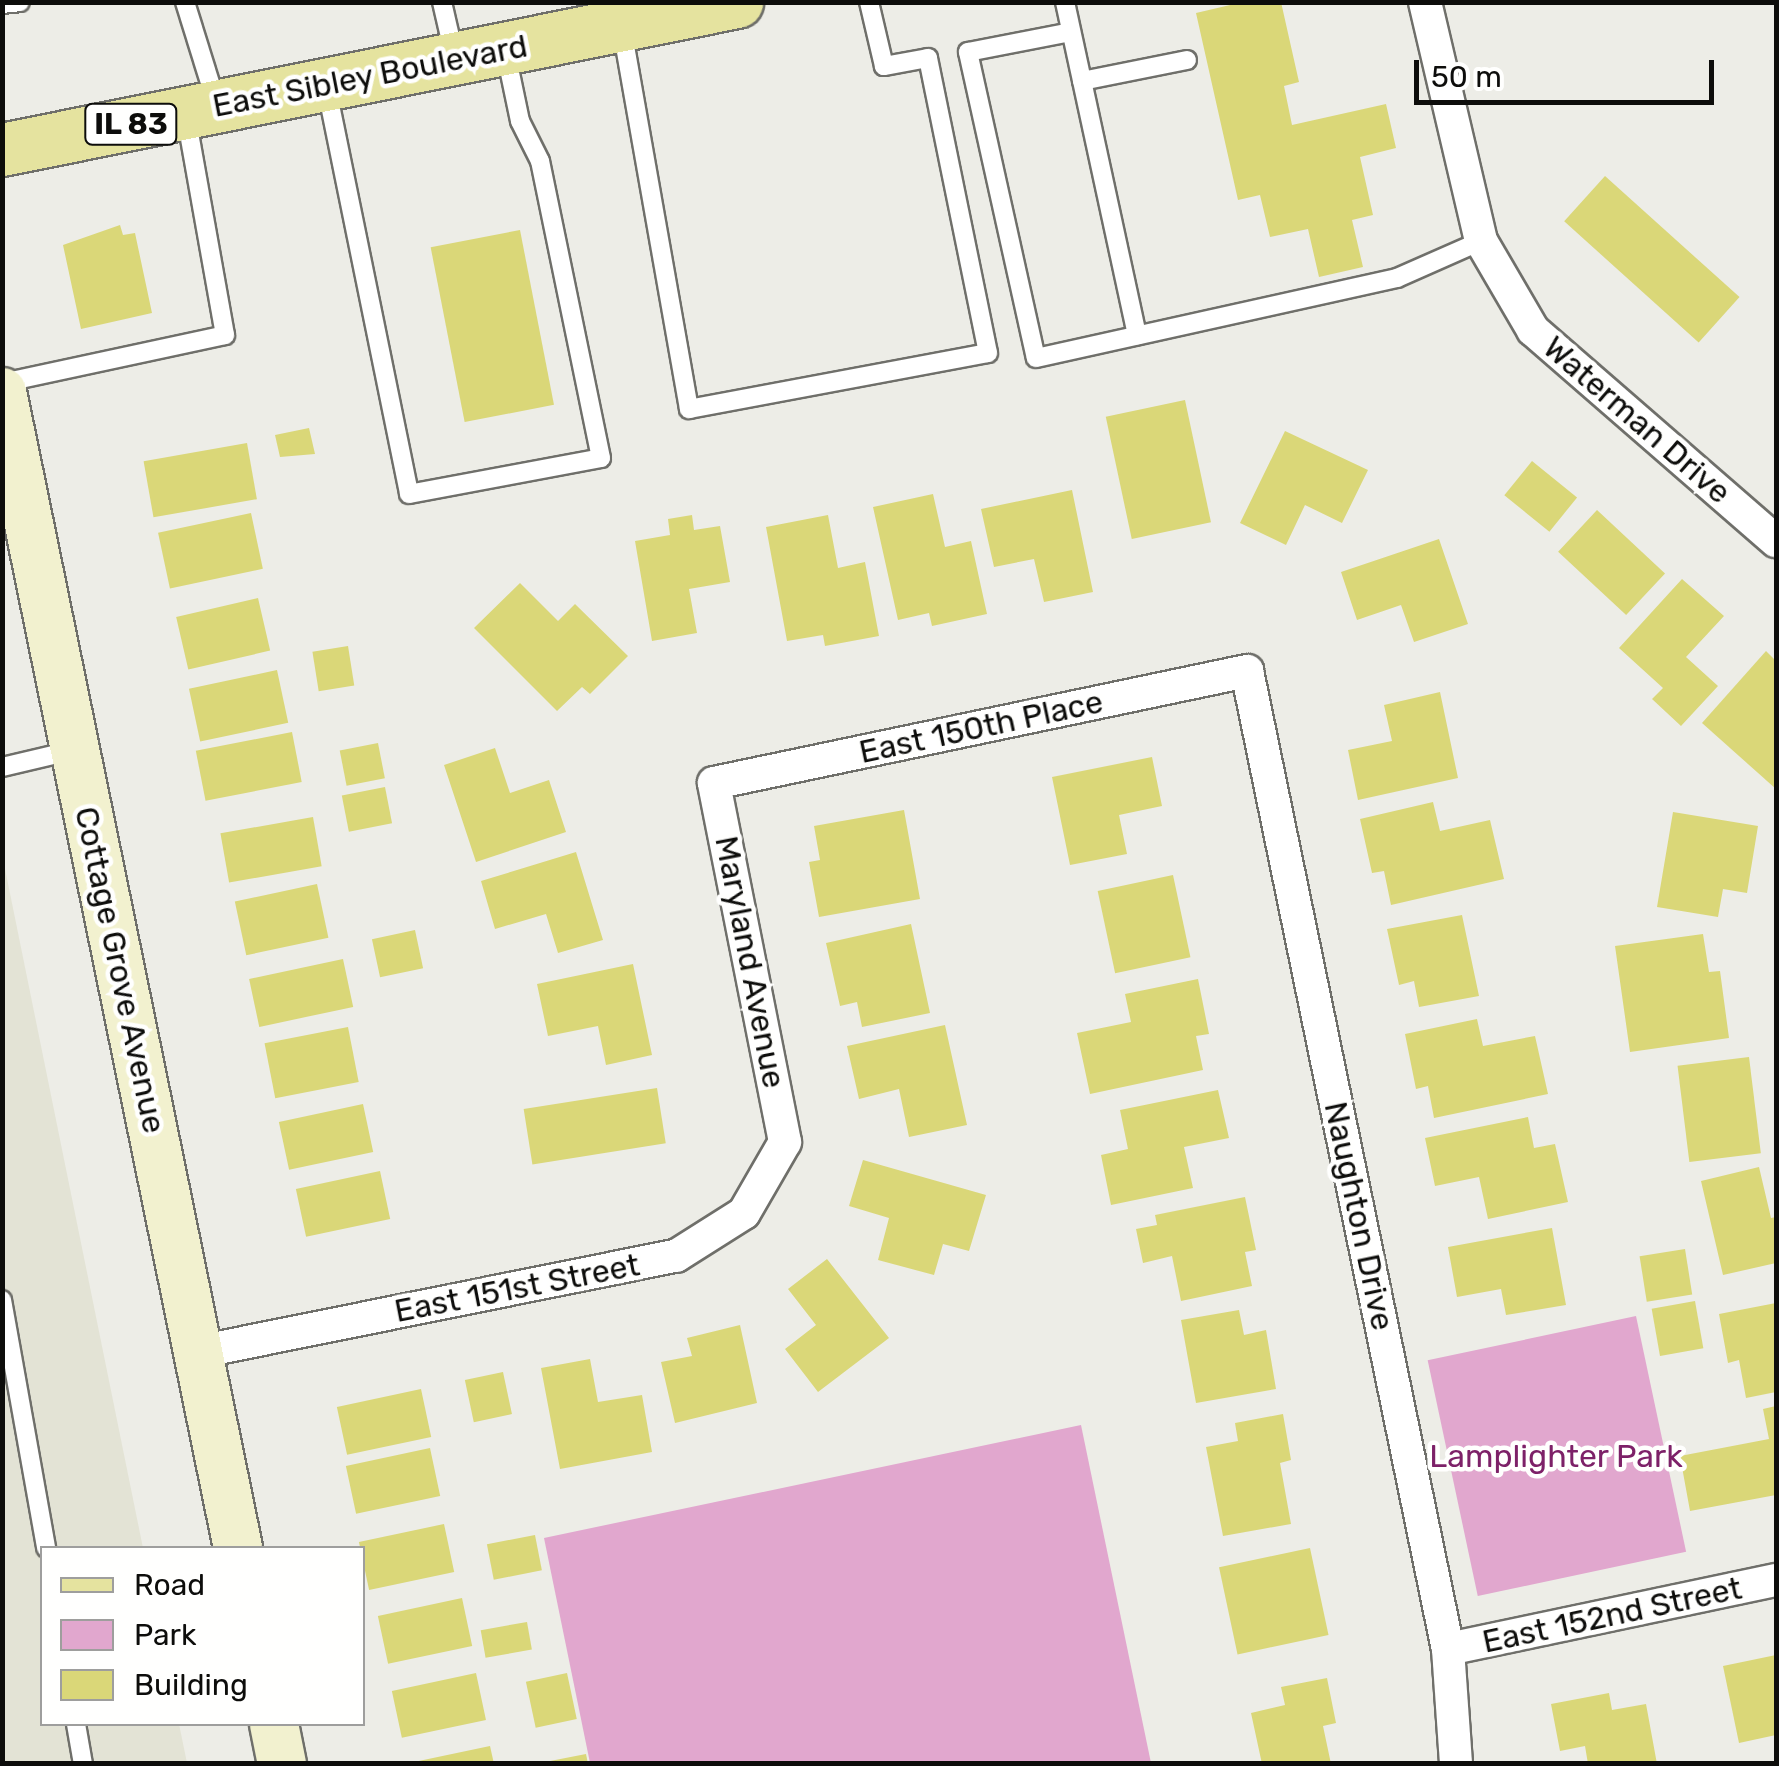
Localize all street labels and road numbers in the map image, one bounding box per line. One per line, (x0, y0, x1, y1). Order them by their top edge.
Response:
street label: East Sibley Boulevard (209, 27, 531, 125)
road number: IL 83 (84, 99, 178, 149)
street label: Waterman Drive (1536, 328, 1738, 512)
street label: East 150th Place (856, 682, 1106, 772)
street label: Cottage Grove Avenue (67, 803, 173, 1137)
street label: Maryland Avenue (707, 832, 793, 1092)
street label: Naughton Drive (1316, 1098, 1402, 1334)
street label: East 151st Street (391, 1245, 643, 1331)
street label: East 152nd Street (1479, 1569, 1745, 1661)

